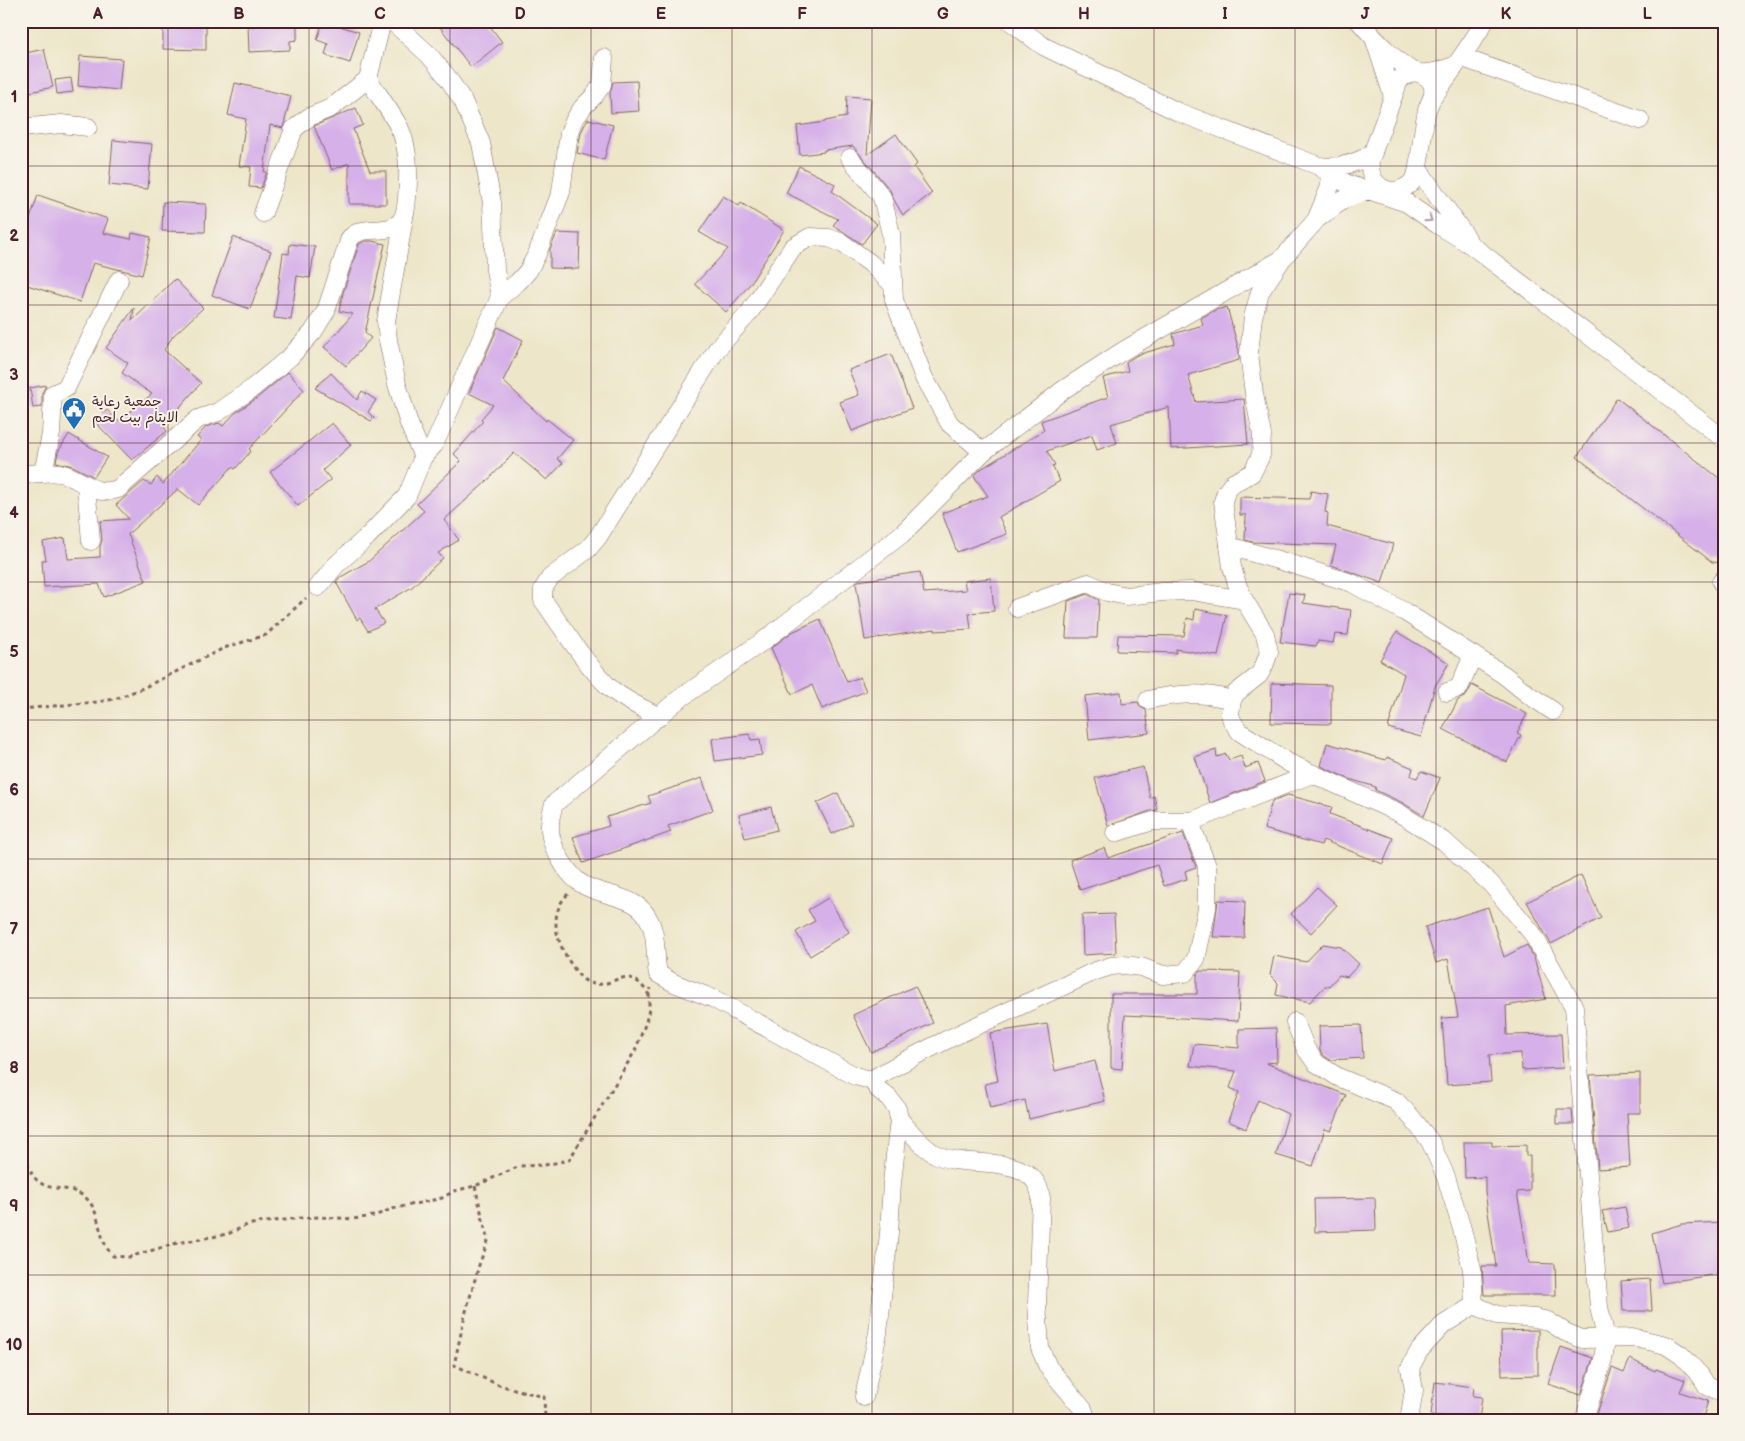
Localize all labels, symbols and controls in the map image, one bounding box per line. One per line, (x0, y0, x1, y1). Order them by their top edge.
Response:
text: A (92, 5, 103, 24)
text: B (233, 5, 245, 24)
text: C (374, 5, 386, 24)
text: D (514, 5, 526, 24)
text: E (656, 5, 666, 24)
text: F (797, 5, 807, 24)
text: G (937, 5, 949, 24)
text: H (1078, 5, 1090, 24)
text: I (1222, 5, 1228, 24)
text: J (1361, 5, 1370, 24)
text: K (1501, 5, 1512, 24)
text: L (1642, 5, 1652, 24)
text: 1 (11, 88, 17, 107)
one-way arrow (1423, 213, 1432, 221)
text: 2 (9, 227, 19, 246)
text: 3 (9, 366, 19, 385)
place label: جمعية رعاية الايتام بيت لحم (92, 393, 178, 429)
public building icon: جمعية رعاية الايتام بيت لحم (61, 396, 87, 430)
text: 4 (9, 504, 19, 523)
text: 5 (9, 643, 19, 662)
text: 6 (9, 781, 19, 800)
text: 7 (10, 920, 19, 939)
text: 8 (9, 1059, 19, 1078)
text: 9 (9, 1197, 19, 1216)
text: 10 (6, 1336, 22, 1355)

